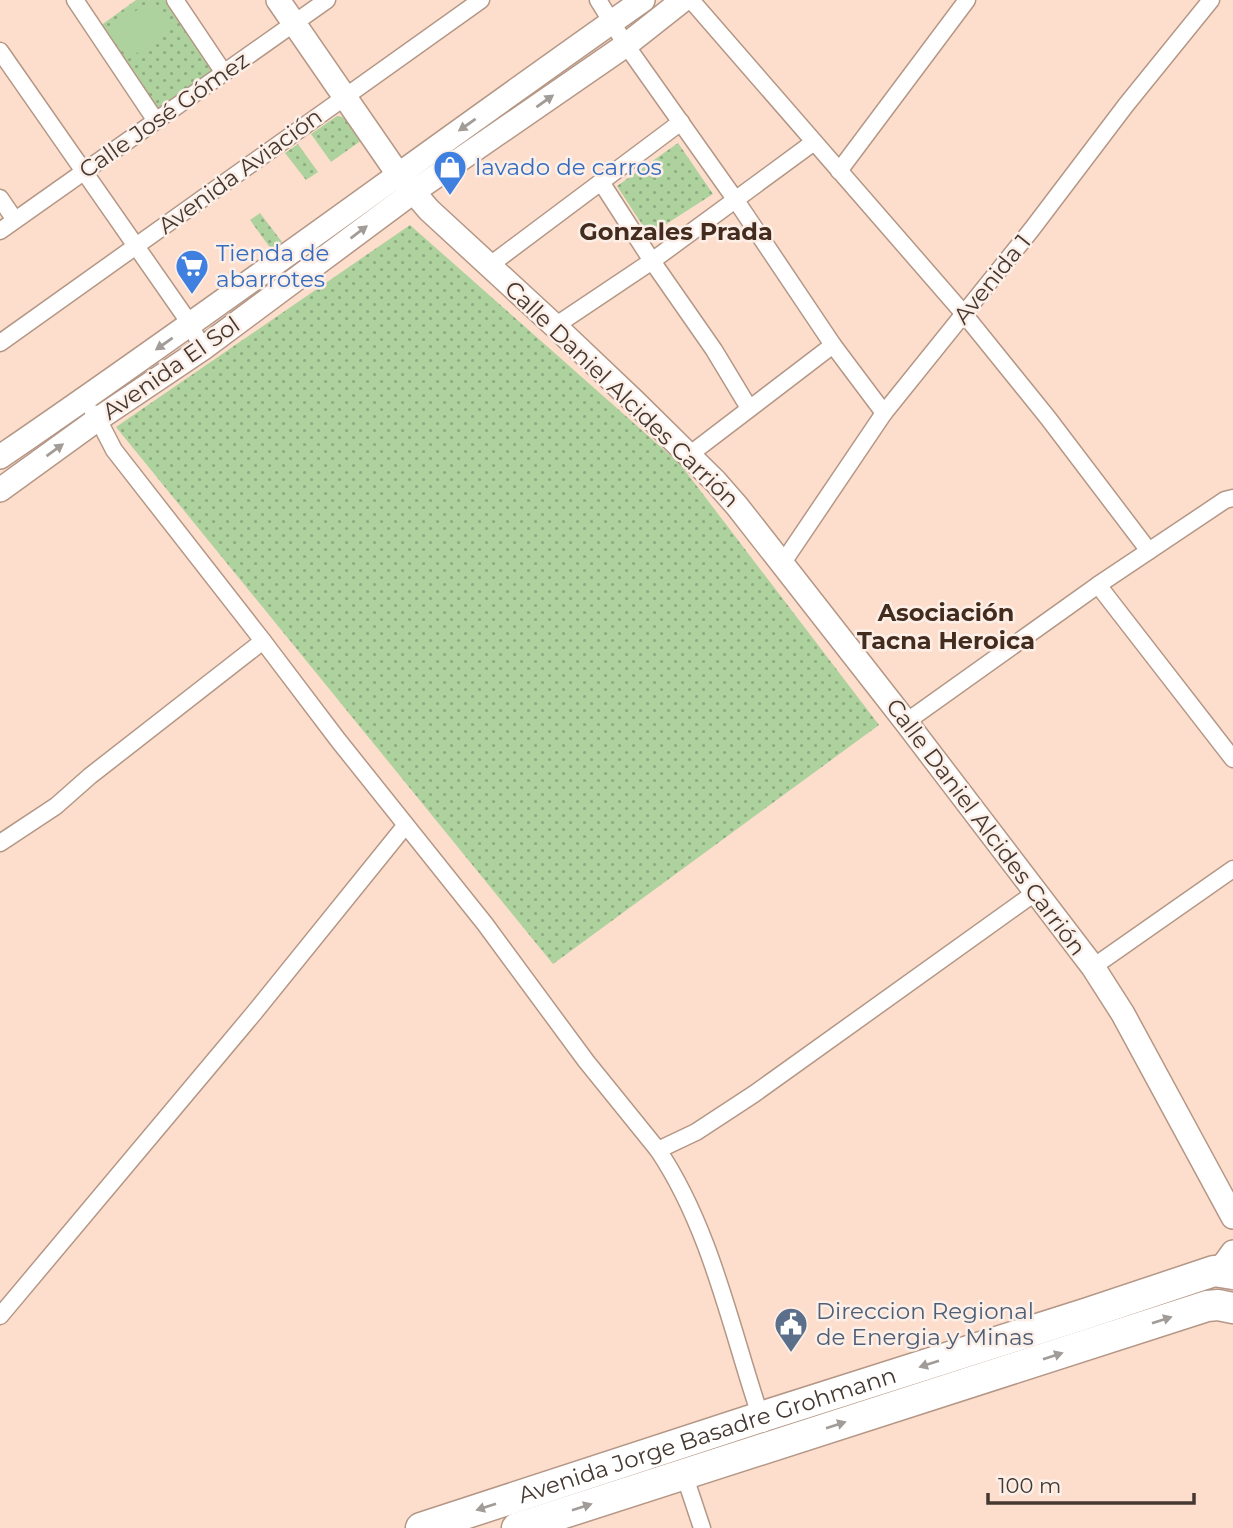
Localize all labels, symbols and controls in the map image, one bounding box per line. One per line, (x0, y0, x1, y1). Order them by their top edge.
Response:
street label: Calle José Gómez (74, 46, 254, 184)
one-way arrow (536, 94, 554, 108)
street label: Avenida Aviación (153, 102, 327, 240)
one-way arrow (458, 118, 476, 132)
shop icon: lavado de carros (431, 148, 469, 197)
place label: lavado de carros (475, 153, 662, 181)
district label: Gonzales Prada (579, 217, 773, 246)
one-way arrow (350, 225, 368, 239)
street label: Avenida 1 (947, 229, 1037, 329)
place label: Tienda de abarrotes (216, 239, 330, 293)
supermarket icon: Tienda de abarrotes (173, 247, 211, 296)
street label: Calle Daniel Alcides Carrión (499, 275, 745, 513)
street label: Avenida El Sol (97, 310, 245, 426)
one-way arrow (155, 337, 173, 351)
one-way arrow (46, 444, 64, 458)
district label: Asociación Tacna Heroica (857, 598, 1035, 655)
street label: Calle Daniel Alcides Carrión (880, 693, 1092, 961)
place label: Direccion Regional de Energia y Minas (816, 1297, 1034, 1351)
public building icon: Direccion Regional de Energia y Minas (772, 1305, 810, 1354)
one-way arrow (1152, 1315, 1173, 1325)
one-way arrow (1042, 1350, 1063, 1361)
one-way arrow (918, 1359, 939, 1369)
street label: Avenida Jorge Basadre Grohmann (515, 1361, 900, 1509)
one-way arrow (826, 1419, 847, 1430)
scale bar (988, 1462, 1194, 1506)
text: 100 m (998, 1473, 1061, 1498)
one-way arrow (571, 1501, 592, 1512)
one-way arrow (476, 1502, 497, 1513)

